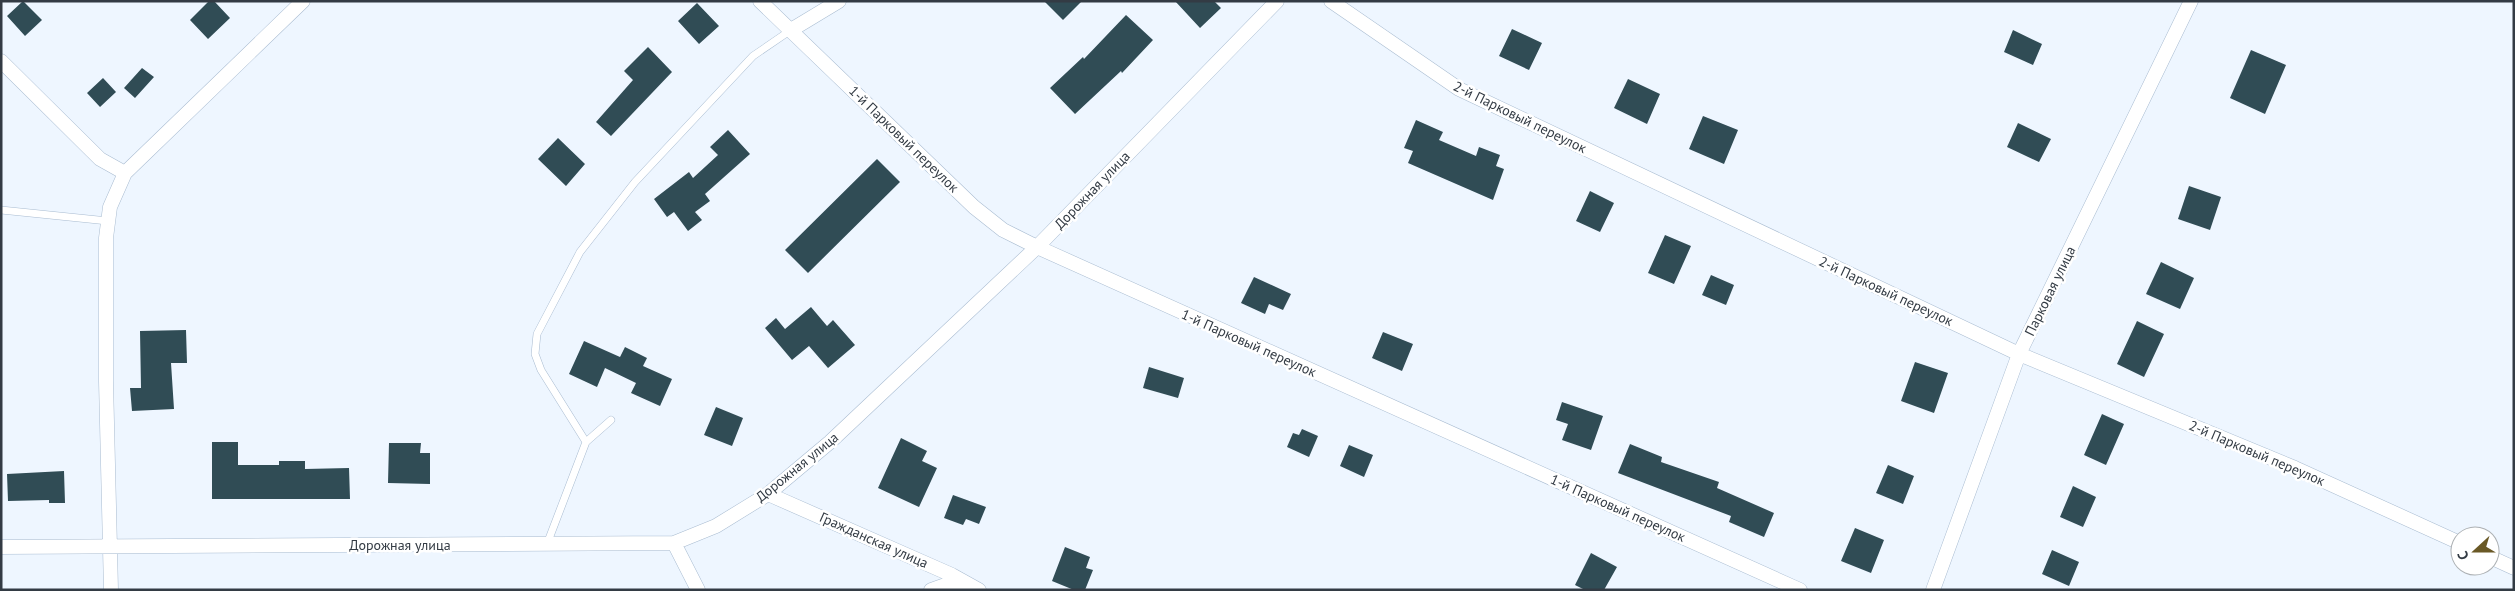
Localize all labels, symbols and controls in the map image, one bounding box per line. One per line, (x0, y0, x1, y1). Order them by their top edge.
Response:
street label: 2-й Парковый переулок (1450, 77, 1590, 157)
street label: 1-й Парковый переулок (845, 82, 963, 196)
street label: Дорожная улица (1050, 147, 1134, 233)
street label: Парковая улица (2020, 243, 2080, 339)
street label: 2-й Парковый переулок (1816, 252, 1956, 330)
street label: 1-й Парковый переулок (1179, 305, 1320, 381)
street label: 2-й Парковый переулок (2186, 416, 2328, 490)
street label: Дорожная улица (752, 428, 842, 506)
street label: 1-й Парковый переулок (1548, 470, 1689, 546)
street label: Гражданская улица (817, 508, 931, 572)
north arrow (2450, 526, 2500, 576)
street label: Дорожная улица (349, 536, 451, 554)
text: С (2453, 549, 2473, 563)

